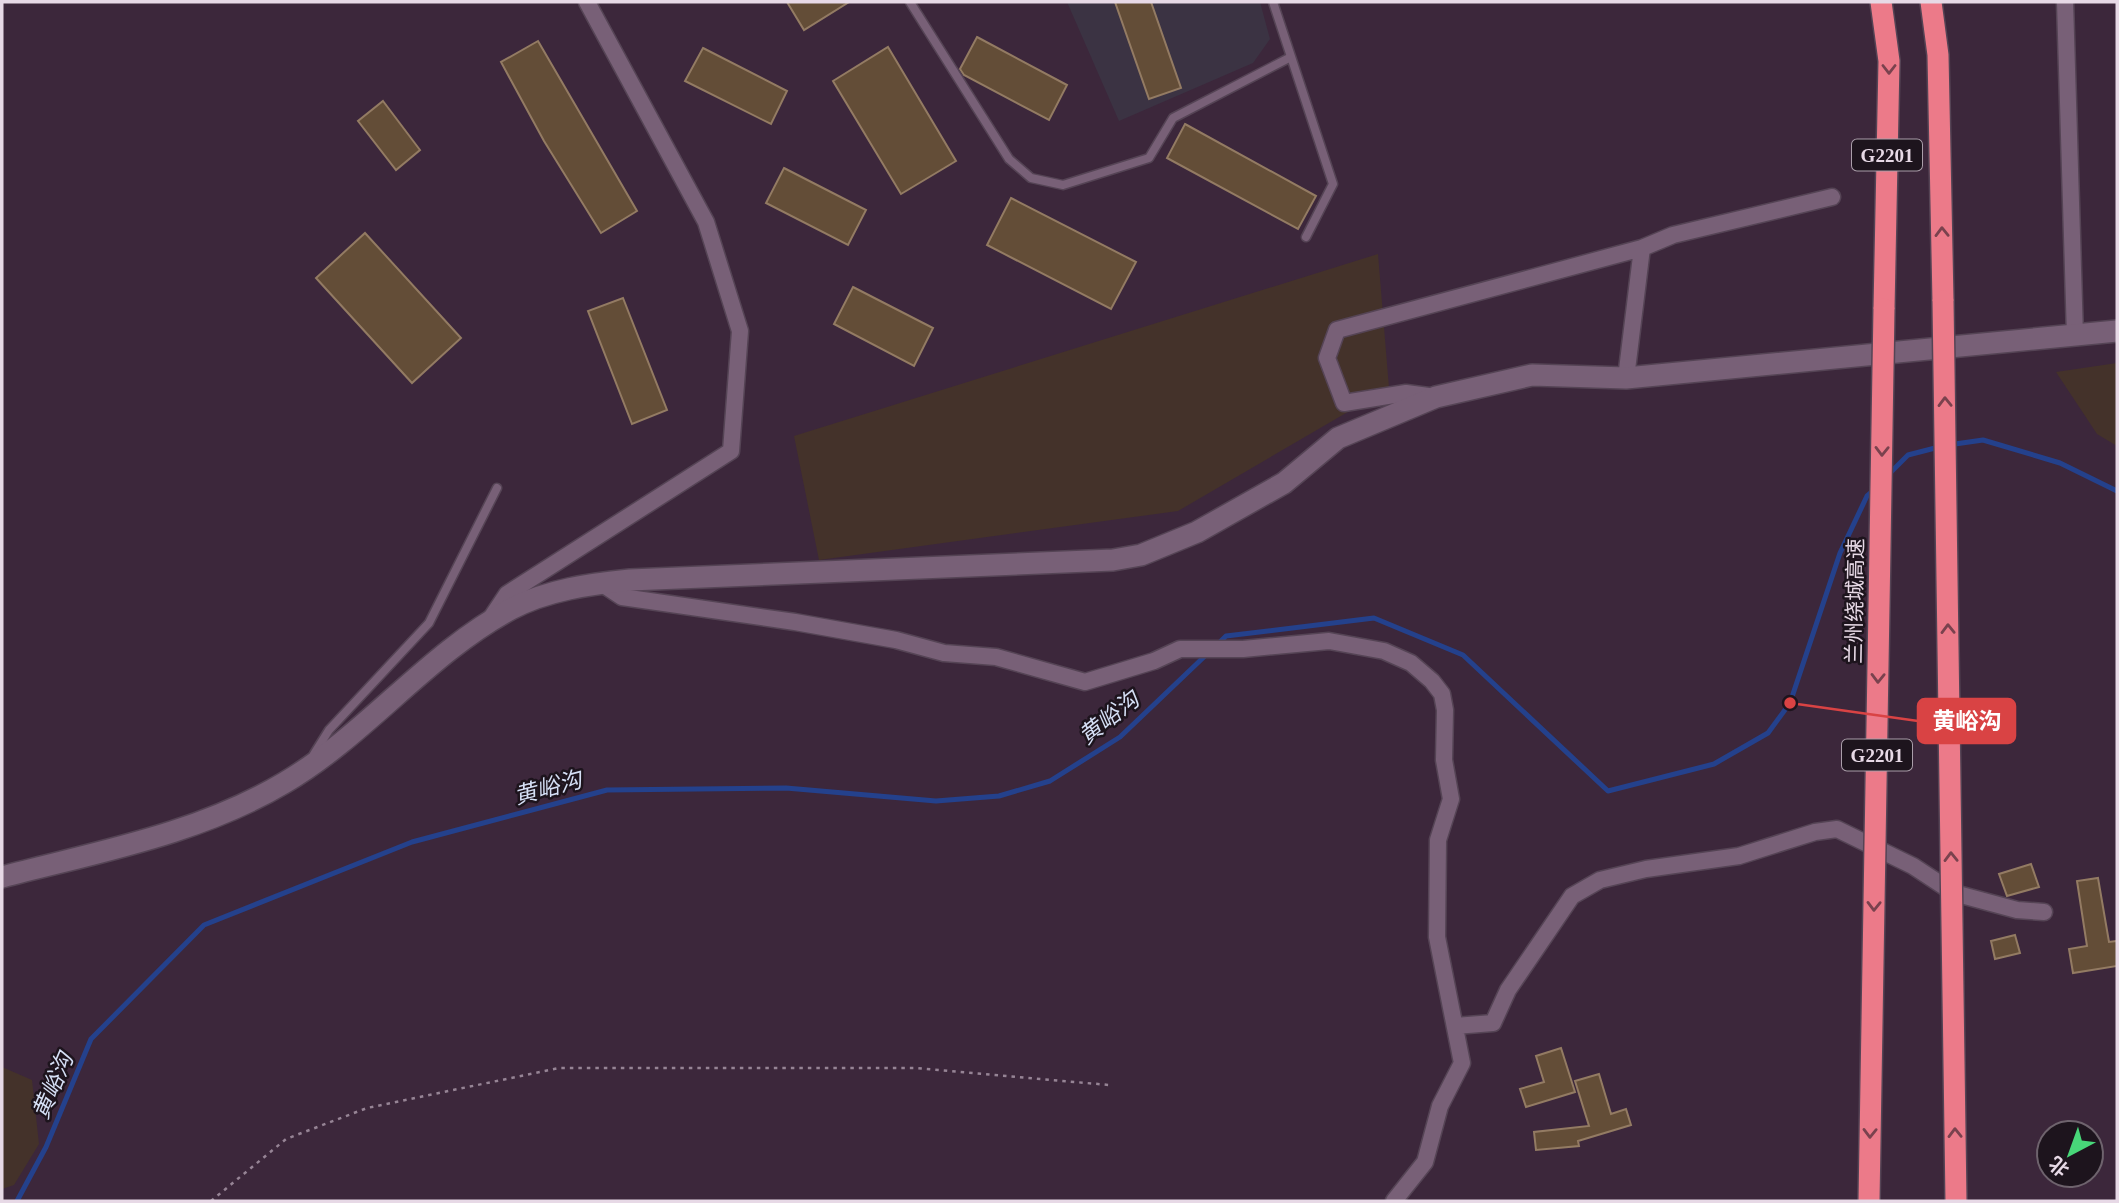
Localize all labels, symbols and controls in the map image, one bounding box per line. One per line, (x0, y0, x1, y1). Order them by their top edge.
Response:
one-way arrow (1881, 65, 1897, 75)
road number: G2201 (1852, 140, 1922, 170)
one-way arrow (1934, 227, 1950, 237)
one-way arrow (1937, 396, 1953, 406)
one-way arrow (1874, 446, 1890, 456)
street label: 兰州绕城高速 (1842, 538, 1868, 664)
one-way arrow (1940, 623, 1956, 634)
one-way arrow (1870, 673, 1886, 684)
water label: 黄峪沟 (1074, 685, 1146, 749)
callout: 黄峪沟 (1918, 699, 2015, 743)
text: 黄峪沟 (1933, 709, 2002, 734)
road number: G2201 (1842, 740, 1912, 770)
water label: 黄峪沟 (511, 766, 587, 809)
one-way arrow (1943, 851, 1959, 861)
one-way arrow (1866, 901, 1882, 911)
water label: 黄峪沟 (28, 1047, 79, 1123)
north arrow (2035, 1119, 2105, 1189)
one-way arrow (1947, 1127, 1963, 1138)
one-way arrow (1862, 1128, 1878, 1139)
text: 北 (2045, 1152, 2073, 1181)

